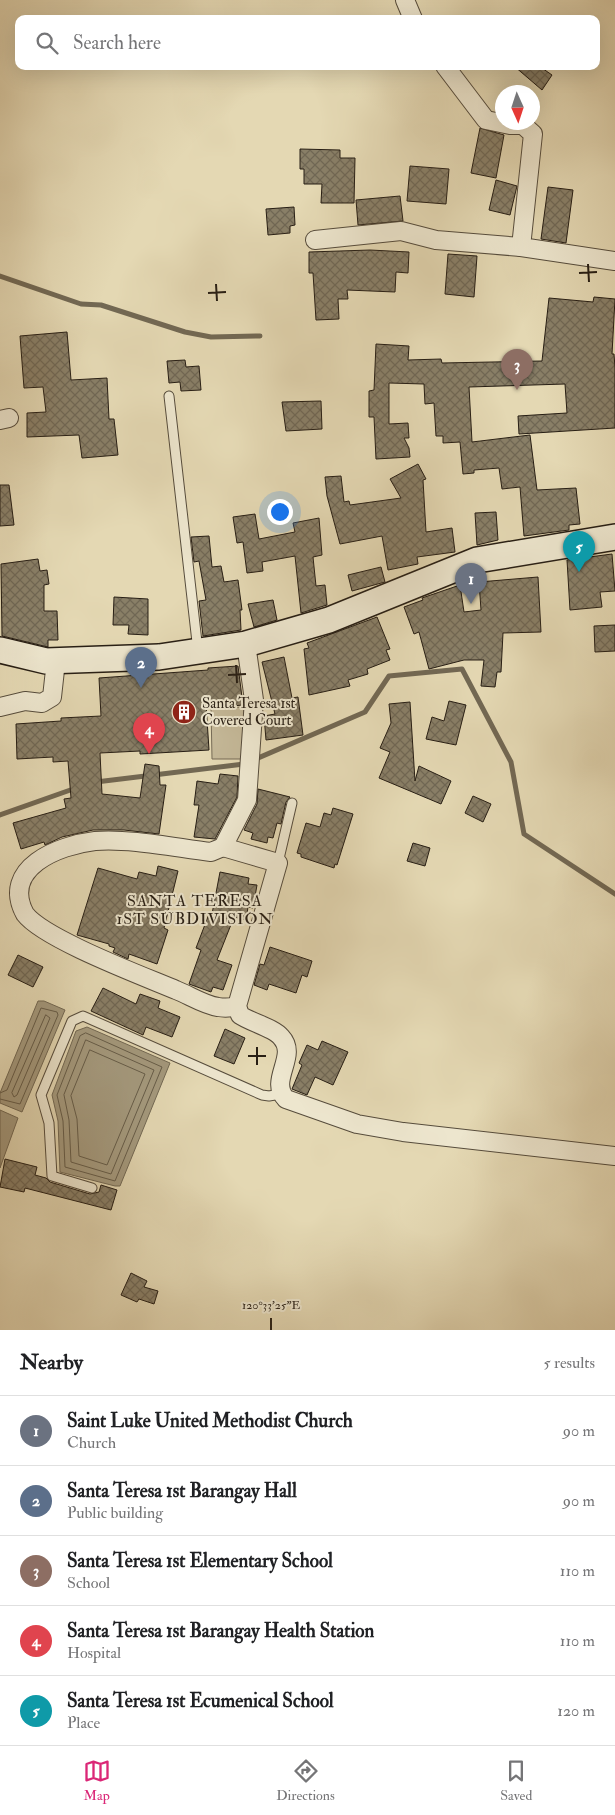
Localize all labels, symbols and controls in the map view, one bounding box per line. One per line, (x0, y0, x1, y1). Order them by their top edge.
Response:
search box (15, 15, 600, 70)
icon: search (33, 29, 61, 57)
text: Search here (73, 31, 161, 55)
north arrow (495, 85, 540, 130)
pin: 3 (501, 349, 533, 390)
your location (267, 499, 293, 525)
pin: 5 (563, 531, 595, 572)
pin: 1 (455, 563, 487, 604)
pin: 2 (125, 647, 157, 688)
place label: Santa Teresa 1st Covered Court (202, 694, 296, 730)
building icon: Santa Teresa 1st Covered Court (171, 699, 197, 725)
pin: 4 (133, 713, 165, 754)
district label: SANTA TERESA 1ST SUBDIVISION (117, 891, 273, 929)
text: 120°33'25"E (242, 1298, 300, 1313)
text: Nearby (20, 1349, 83, 1376)
text: 5 results (544, 1353, 595, 1373)
text: Saint Luke United Methodist Church (67, 1409, 353, 1433)
text: 1 (33, 1421, 39, 1441)
text: 90 m (563, 1421, 595, 1441)
text: Church (67, 1433, 116, 1453)
text: Santa Teresa 1st Barangay Hall (67, 1479, 297, 1503)
text: 2 (32, 1491, 40, 1511)
text: 90 m (563, 1491, 595, 1511)
text: Public building (67, 1503, 163, 1523)
text: Santa Teresa 1st Elementary School (67, 1549, 333, 1573)
text: 3 (33, 1561, 39, 1581)
text: 110 m (560, 1561, 595, 1581)
text: School (67, 1573, 110, 1593)
text: Santa Teresa 1st Barangay Health Station (67, 1619, 374, 1643)
text: 4 (32, 1631, 40, 1651)
text: 110 m (560, 1631, 595, 1651)
text: Hospital (67, 1643, 121, 1663)
text: Santa Teresa 1st Ecumenical School (67, 1689, 334, 1713)
text: 5 (32, 1701, 40, 1721)
text: 120 m (557, 1701, 595, 1721)
text: Place (67, 1713, 100, 1733)
tab: Map (83, 1757, 111, 1804)
tab: Directions (276, 1757, 335, 1804)
tab: Saved (500, 1757, 532, 1804)

